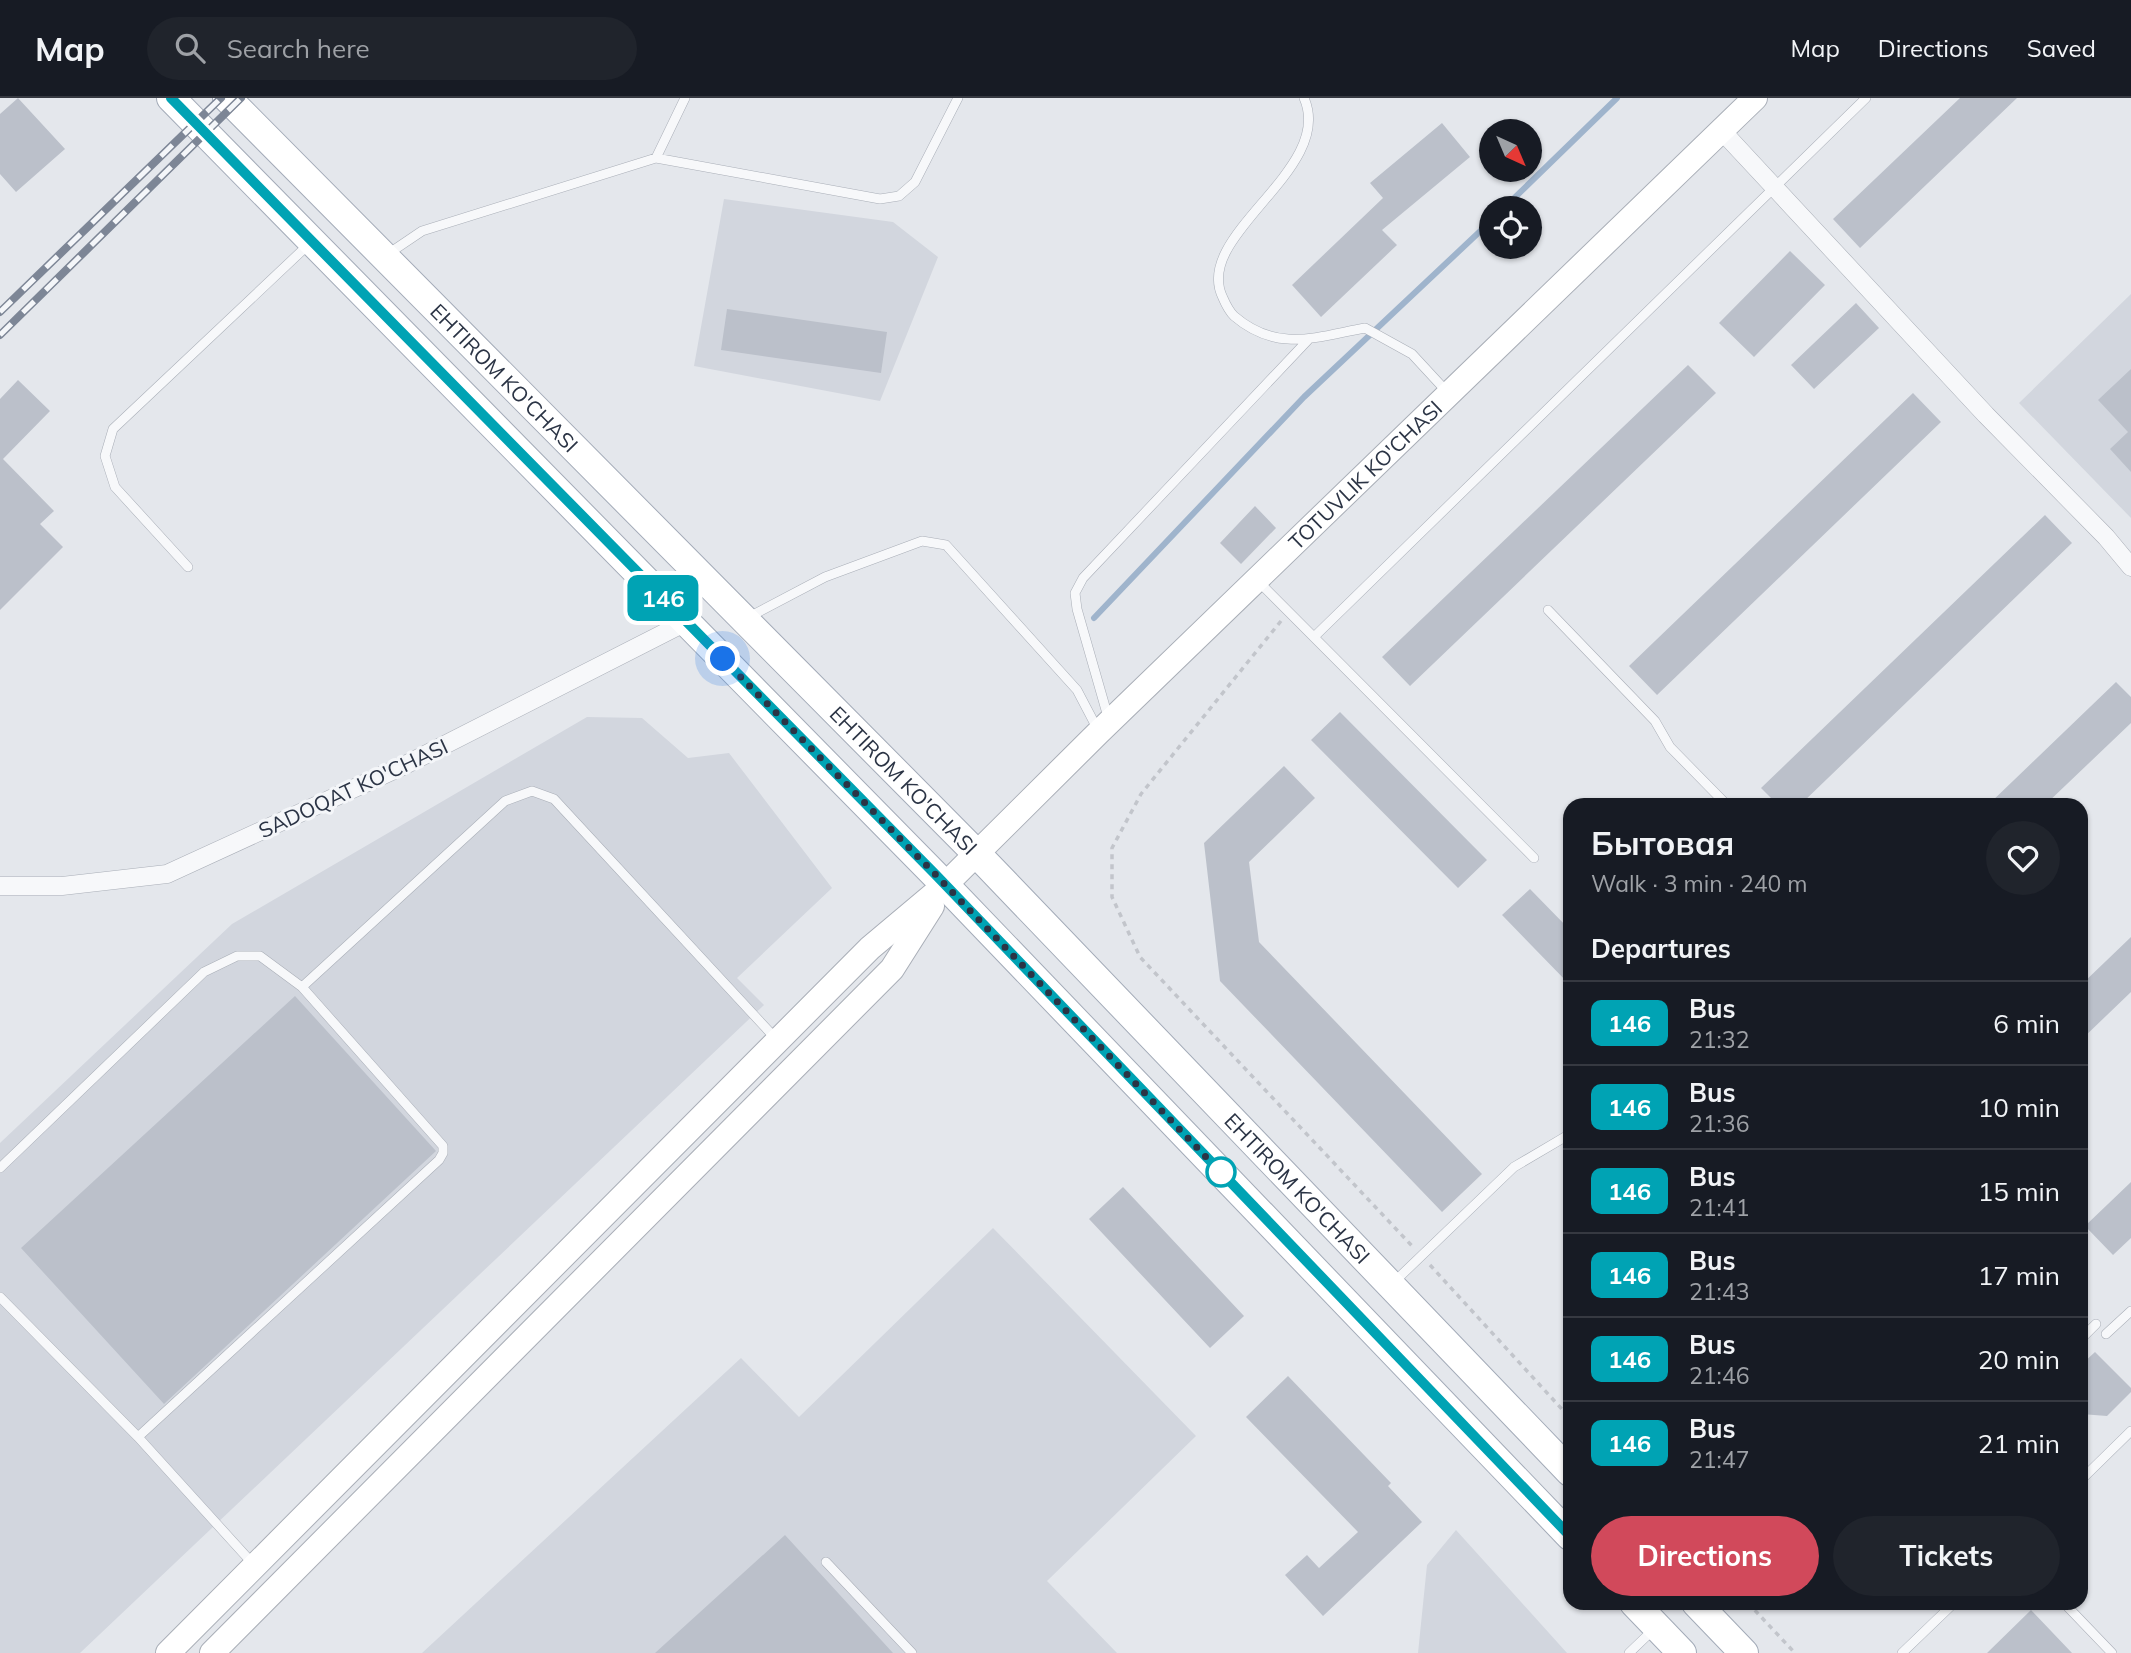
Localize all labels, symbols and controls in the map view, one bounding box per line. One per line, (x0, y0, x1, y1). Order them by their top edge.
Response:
search box (147, 17, 637, 80)
text: Map (35, 28, 105, 69)
icon: search (171, 29, 209, 67)
text: Search here (227, 32, 370, 65)
text: Map (1790, 33, 1840, 63)
text: Directions (1878, 33, 1989, 63)
text: Saved (2027, 33, 2096, 63)
north arrow (1479, 119, 1542, 182)
map controls (1479, 119, 1542, 259)
button: locate (1479, 196, 1542, 259)
street label: EHTIROM KO'CHASI (425, 298, 584, 457)
street label: TOTUVLIK KO'CHASI (1283, 395, 1447, 555)
line badge: 146 (623, 575, 703, 621)
text: 146 (641, 583, 685, 613)
your location (705, 641, 740, 676)
street label: EHTIROM KO'CHASI (825, 701, 983, 860)
street label: SADOQAT KO'CHASI (254, 733, 452, 843)
button: heart (1986, 821, 2060, 895)
text: Бытовая (1591, 822, 1734, 863)
text: Walk · 3 min · 240 m (1591, 869, 1808, 898)
text: Departures (1591, 932, 1731, 965)
text: Bus (1689, 992, 1735, 1025)
text: 6 min (1993, 1007, 2060, 1040)
text: 146 (1608, 1008, 1651, 1038)
text: 21:32 (1689, 1025, 1749, 1054)
text: Bus (1689, 1076, 1735, 1109)
text: 10 min (1978, 1091, 2060, 1124)
text: 146 (1608, 1092, 1651, 1122)
street label: EHTIROM KO'CHASI (1219, 1107, 1376, 1269)
text: 21:36 (1689, 1109, 1749, 1138)
unlabelled marker (1206, 1157, 1236, 1187)
text: Bus (1689, 1160, 1735, 1193)
text: 15 min (1978, 1175, 2060, 1208)
text: 146 (1608, 1176, 1651, 1206)
text: 21:41 (1689, 1193, 1749, 1222)
text: Bus (1689, 1244, 1735, 1277)
text: 17 min (1978, 1259, 2060, 1292)
text: 146 (1608, 1260, 1651, 1290)
text: 21:43 (1689, 1277, 1749, 1306)
text: Bus (1689, 1328, 1735, 1361)
text: 20 min (1978, 1343, 2060, 1376)
text: 146 (1608, 1344, 1651, 1374)
text: 21:46 (1689, 1361, 1749, 1390)
text: Bus (1689, 1412, 1735, 1445)
text: 21 min (1978, 1427, 2060, 1460)
text: 146 (1608, 1428, 1651, 1458)
text: 21:47 (1689, 1445, 1749, 1474)
button: Directions (1591, 1516, 1819, 1596)
button: Tickets (1833, 1516, 2060, 1596)

